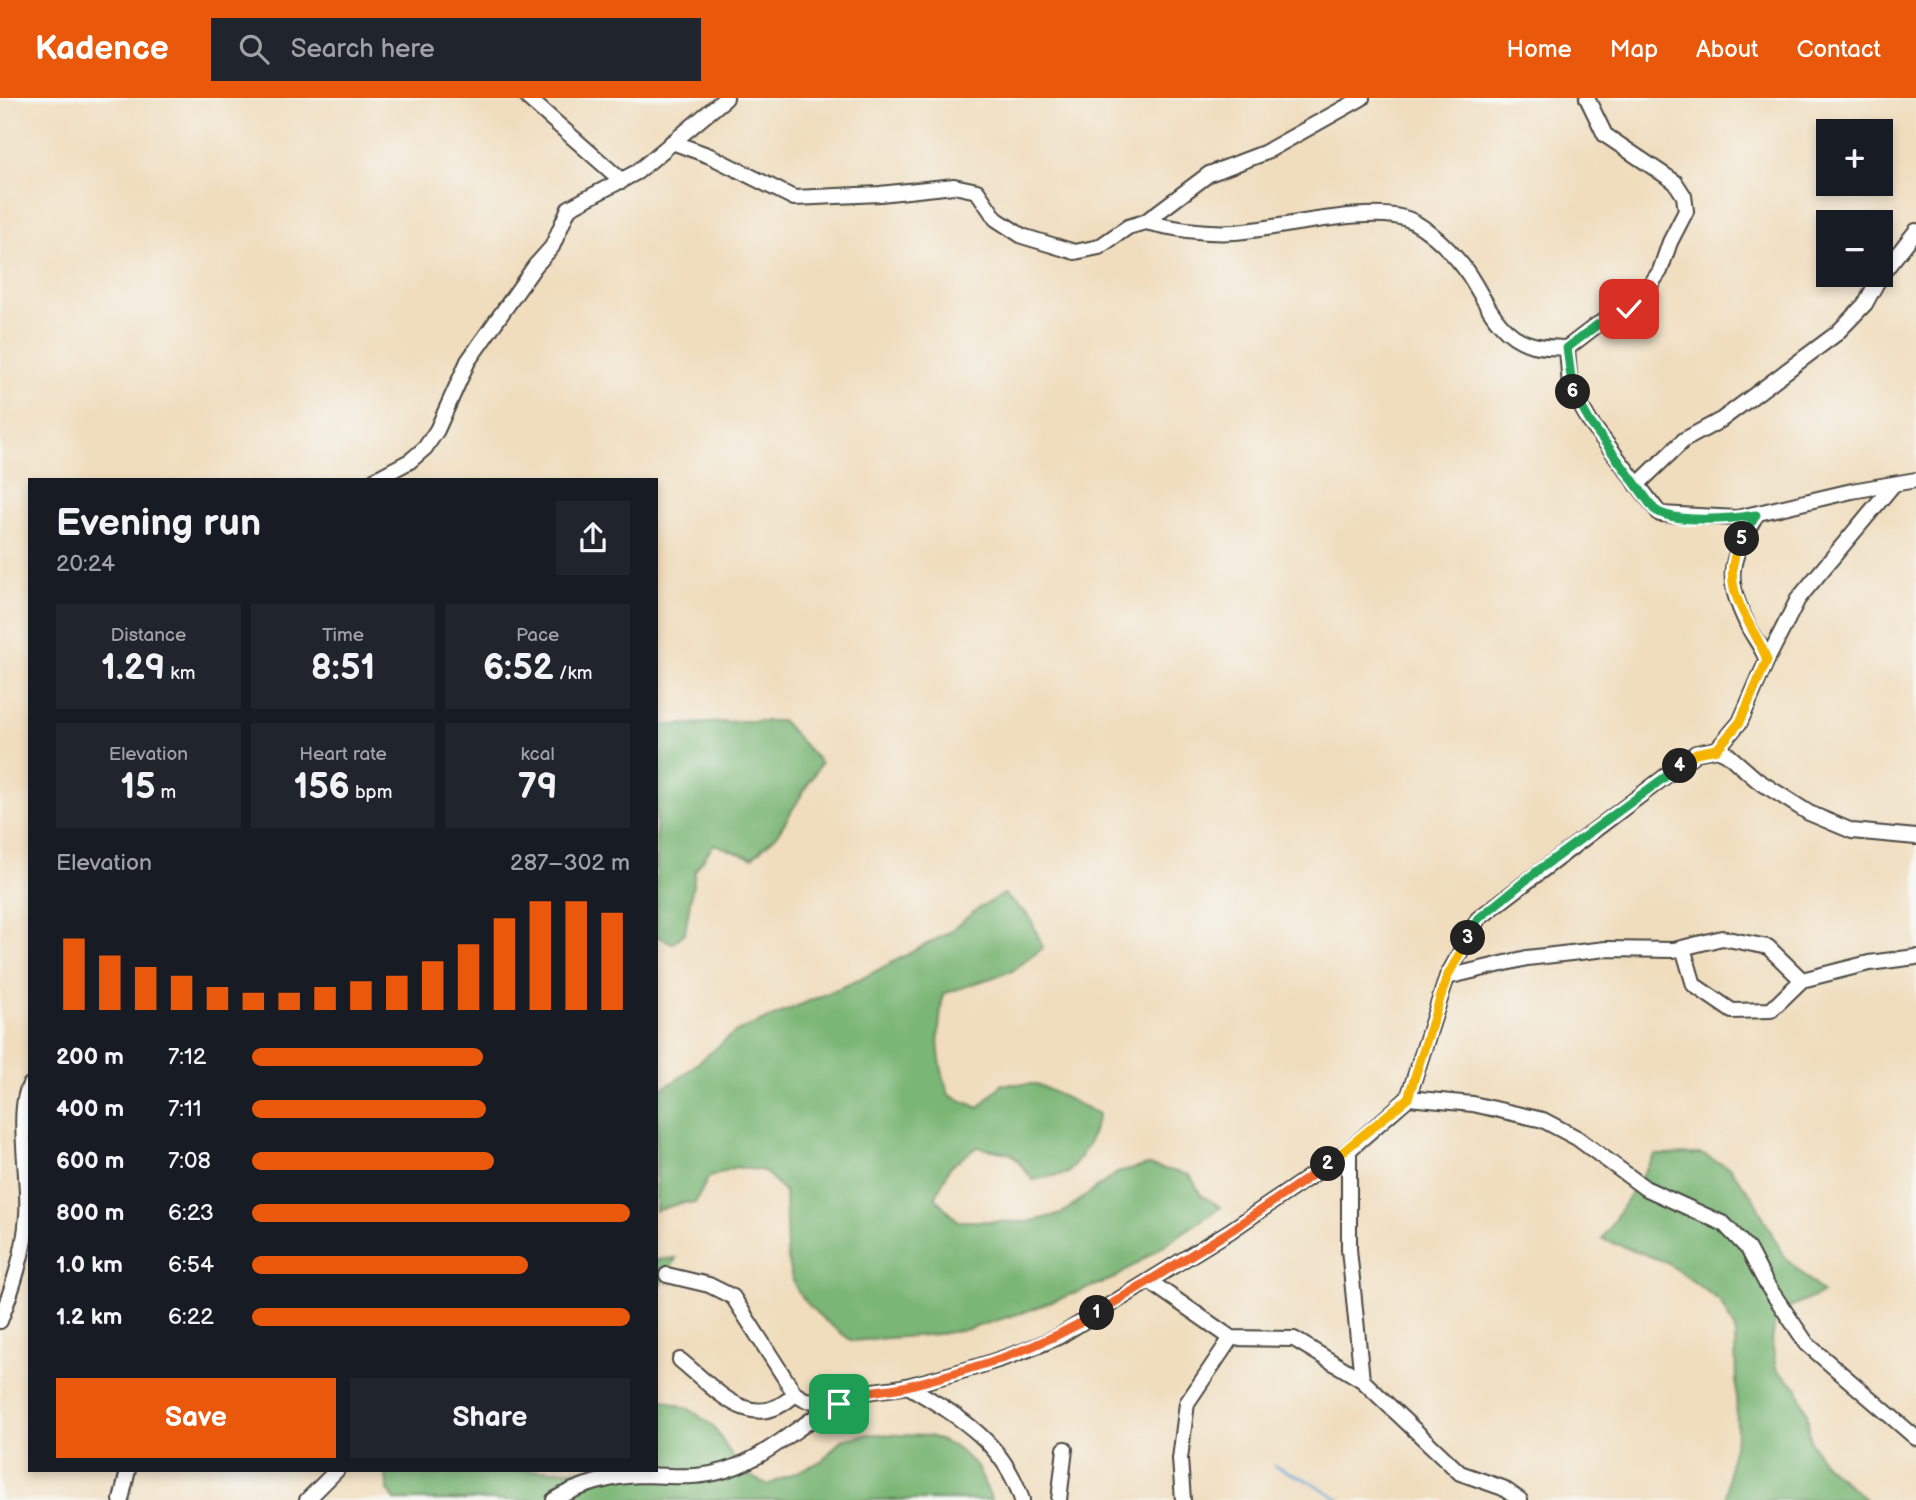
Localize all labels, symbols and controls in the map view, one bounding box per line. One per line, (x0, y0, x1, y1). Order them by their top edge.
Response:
search box (211, 18, 701, 81)
text: Kadence (35, 29, 169, 69)
icon: search (235, 30, 273, 68)
text: Search here (291, 34, 435, 65)
text: Home (1507, 35, 1572, 64)
text: Map (1610, 35, 1658, 64)
text: About (1696, 35, 1758, 64)
text: Contact (1796, 35, 1881, 64)
map controls (1816, 119, 1893, 287)
button: + (1816, 119, 1893, 196)
button: − (1816, 210, 1893, 287)
pin (1599, 279, 1659, 339)
icon: check (1610, 290, 1648, 328)
pin: 6 (1556, 374, 1590, 410)
text: 6 (1567, 380, 1578, 403)
text: Evening run (56, 501, 261, 546)
button: share (556, 501, 630, 575)
pin: 5 (1724, 522, 1760, 556)
text: 5 (1736, 527, 1747, 550)
text: 20:24 (56, 550, 115, 578)
text: Distance (110, 624, 186, 647)
text: Time (322, 624, 364, 647)
text: Pace (516, 624, 559, 647)
text: 1.29 (101, 647, 165, 690)
text: 8:51 (311, 647, 375, 690)
text: 6:52 (483, 647, 554, 690)
text: km (165, 662, 195, 685)
text: /km (554, 662, 592, 685)
text: Elevation (109, 743, 188, 766)
text: Heart rate (299, 743, 387, 766)
text: kcal (521, 743, 555, 766)
pin: 4 (1662, 748, 1698, 784)
text: 4 (1674, 754, 1685, 777)
text: 15 (120, 766, 155, 809)
text: 156 (294, 766, 350, 809)
text: 79 (518, 766, 558, 809)
text: m (155, 781, 176, 804)
text: bpm (350, 781, 392, 804)
text: Elevation (56, 849, 152, 877)
text: 287–302 m (510, 849, 630, 877)
pin: 3 (1450, 920, 1486, 956)
text: 3 (1462, 926, 1473, 949)
text: 200 m (56, 1043, 124, 1071)
text: 7:12 (168, 1043, 206, 1071)
text: 400 m (56, 1095, 124, 1123)
text: 7:11 (168, 1095, 202, 1123)
pin: 2 (1310, 1146, 1346, 1182)
text: 600 m (56, 1147, 124, 1175)
text: 7:08 (168, 1147, 211, 1175)
text: 2 (1322, 1152, 1333, 1175)
text: 800 m (56, 1199, 124, 1227)
text: 6:23 (168, 1199, 214, 1227)
text: 1.0 km (56, 1251, 123, 1279)
text: 6:54 (168, 1251, 214, 1279)
pin: 1 (1080, 1296, 1114, 1330)
text: 1 (1093, 1301, 1101, 1324)
text: 1.2 km (56, 1303, 122, 1331)
text: 6:22 (168, 1303, 214, 1331)
pin (809, 1374, 869, 1434)
button: Save (56, 1378, 336, 1458)
button: Share (350, 1378, 630, 1458)
icon: arrive (820, 1385, 858, 1423)

